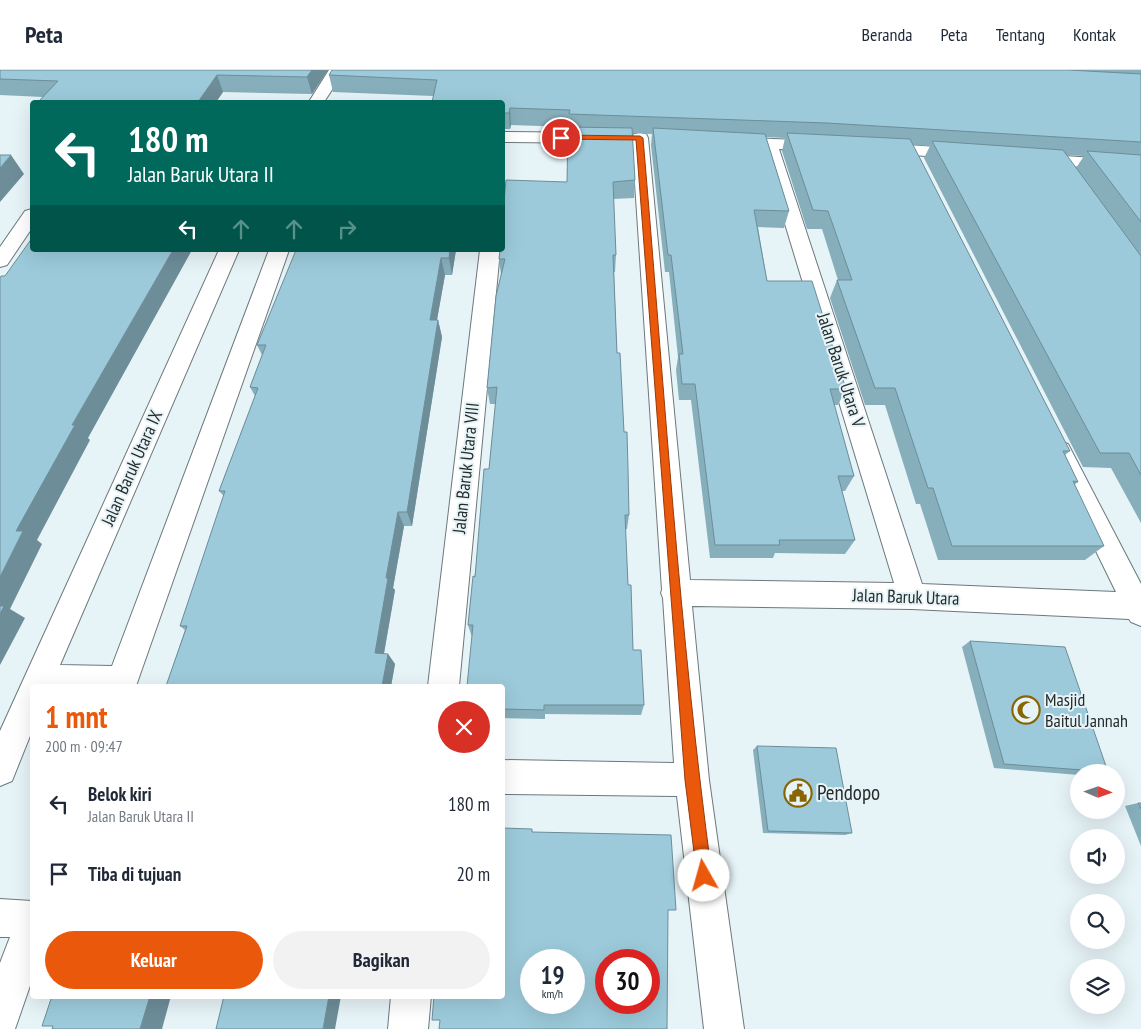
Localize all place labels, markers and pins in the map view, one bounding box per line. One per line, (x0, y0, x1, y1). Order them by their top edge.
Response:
pin (540, 117, 582, 159)
place label: Masjid Baitul Jannah (1045, 688, 1128, 732)
mosque icon: Masjid Baitul Jannah (1011, 695, 1041, 725)
public building icon: Pendopo (783, 778, 813, 808)
place label: Pendopo (817, 779, 880, 806)

